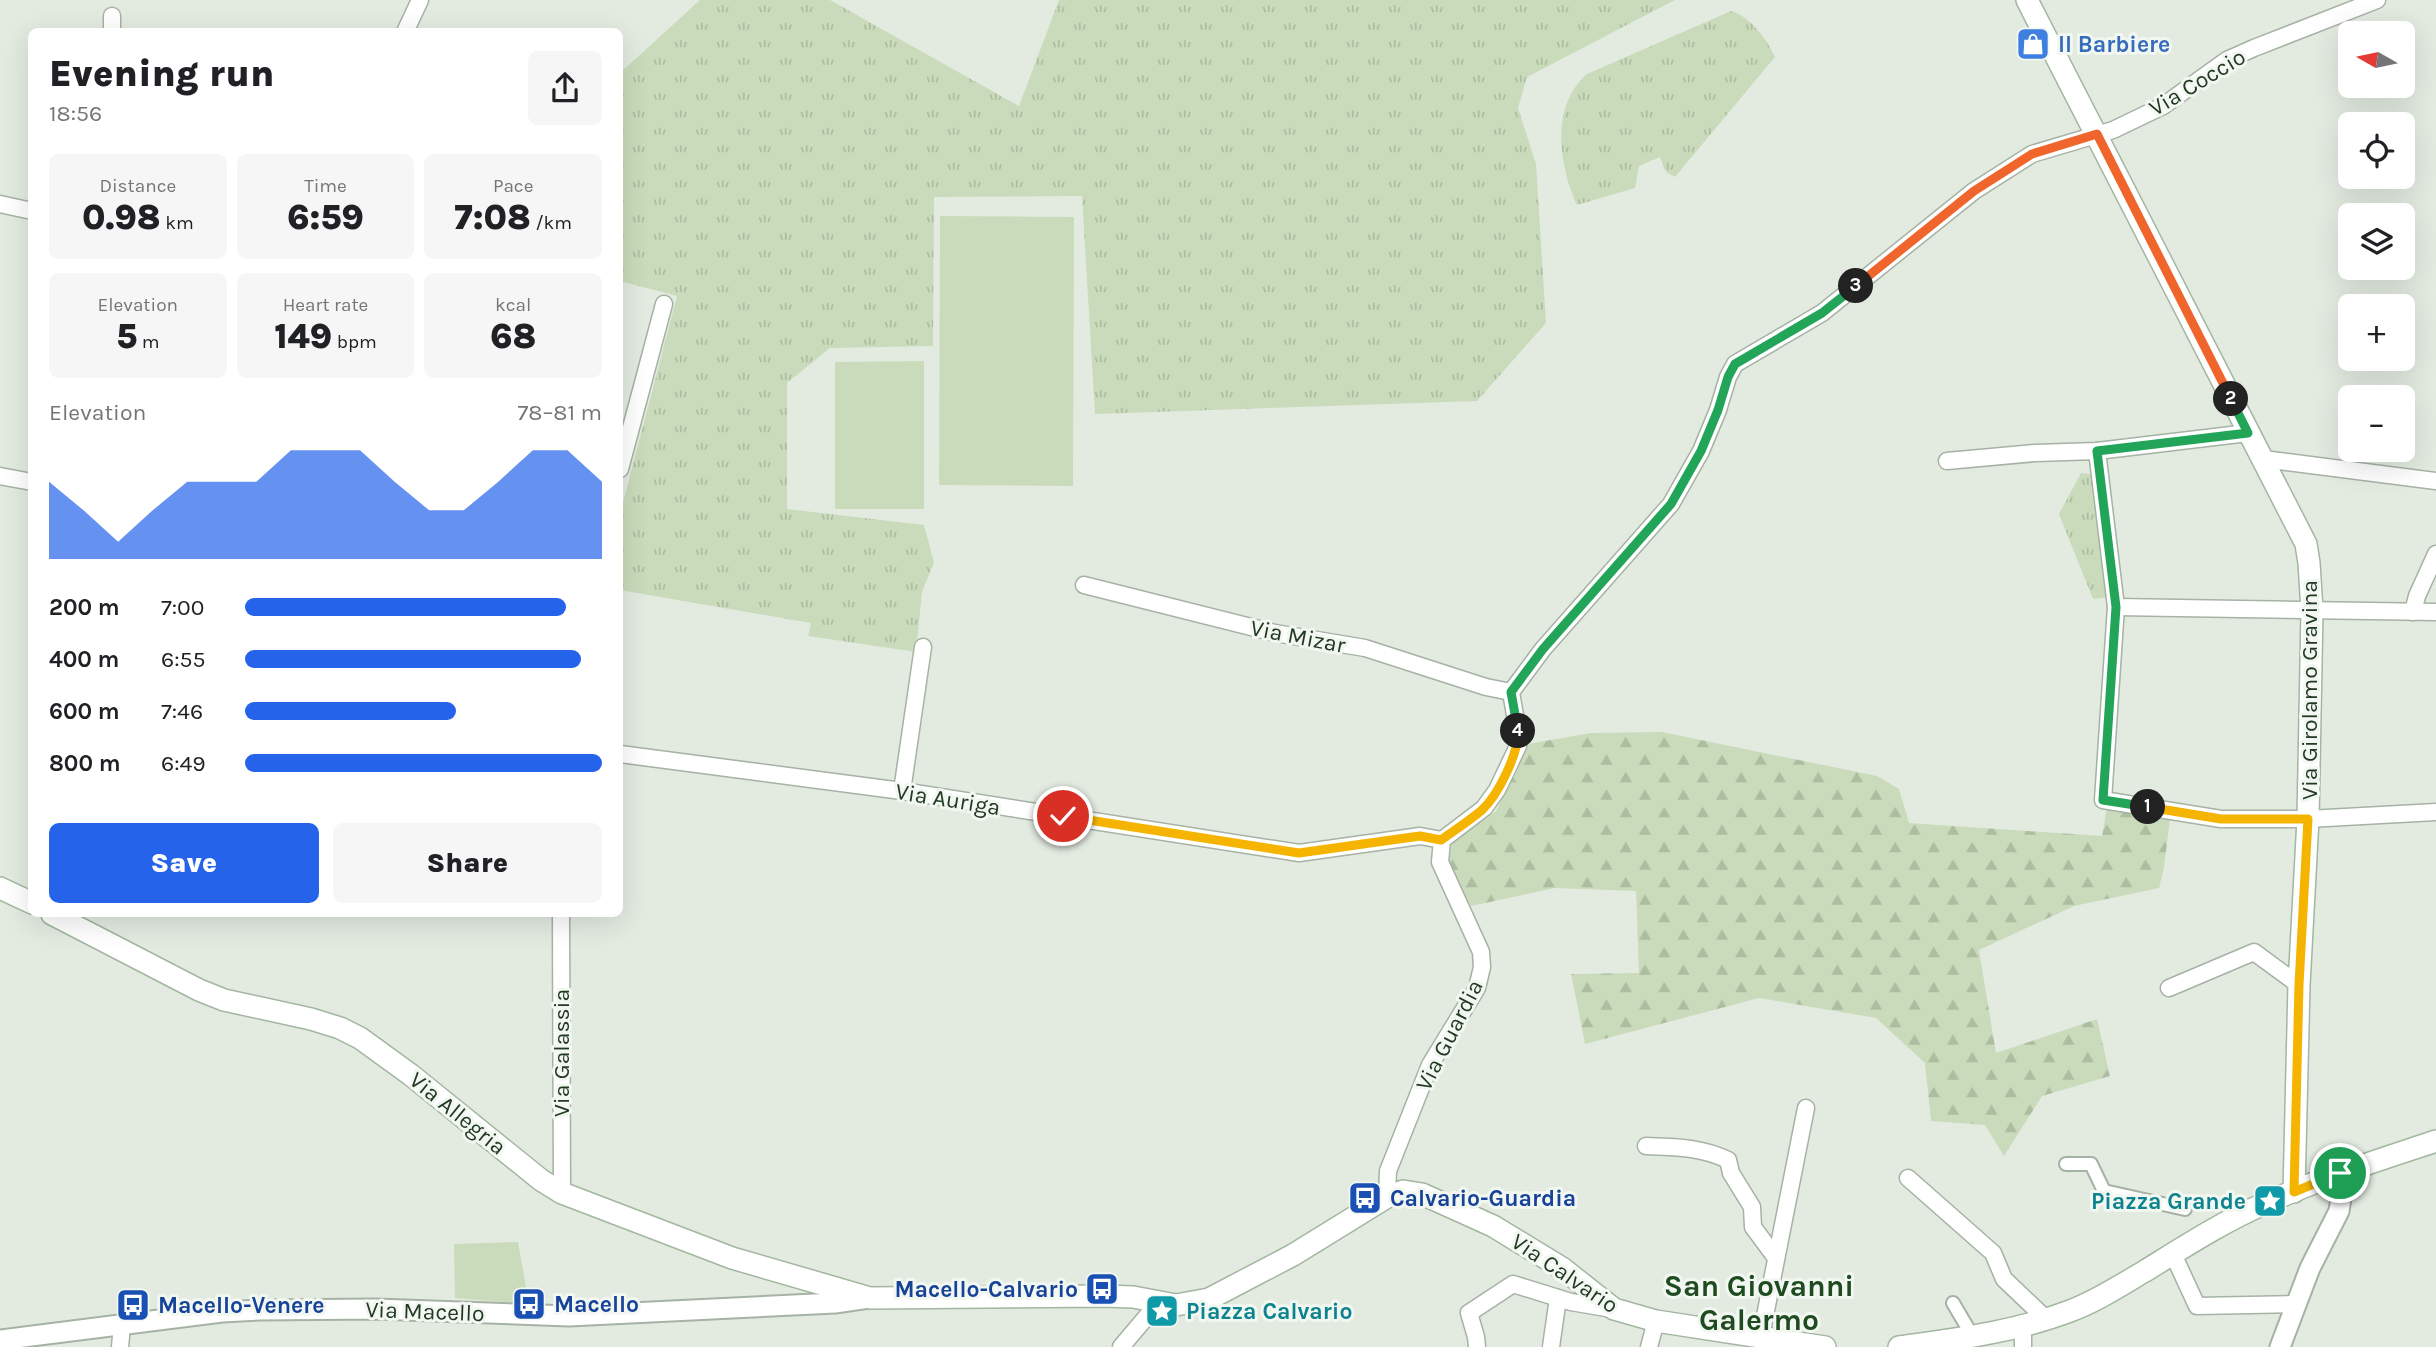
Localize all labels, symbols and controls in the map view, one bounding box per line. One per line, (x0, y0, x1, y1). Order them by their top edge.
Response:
north arrow (2338, 21, 2415, 98)
map controls (2338, 21, 2415, 462)
shop icon: Il Barbiere (2014, 25, 2052, 63)
place label: Il Barbiere (2058, 31, 2170, 58)
street label: Via Coccio (2144, 43, 2250, 122)
text: Evening run (49, 51, 274, 96)
button: share (528, 51, 602, 125)
text: 18:56 (49, 100, 102, 127)
button: locate (2338, 112, 2415, 189)
text: Distance (99, 175, 176, 197)
text: Time (304, 175, 347, 197)
text: Pace (493, 175, 533, 197)
text: 0.98 (82, 197, 161, 238)
text: 6:59 (287, 197, 364, 238)
text: 7:08 (454, 197, 531, 238)
button: layers (2338, 203, 2415, 280)
text: km (161, 212, 194, 234)
text: /km (531, 212, 572, 234)
pin: 3 (1839, 268, 1874, 304)
text: 3 (1850, 274, 1861, 296)
text: Elevation (98, 294, 178, 316)
text: Heart rate (283, 294, 368, 316)
text: kcal (495, 294, 531, 316)
button: + (2338, 294, 2415, 371)
text: 5 (116, 316, 137, 357)
text: 149 (274, 316, 332, 357)
text: 68 (490, 316, 536, 357)
text: m (137, 331, 159, 353)
text: bpm (332, 331, 377, 353)
pin: 2 (2214, 382, 2248, 416)
button: − (2338, 385, 2415, 462)
text: 2 (2225, 387, 2236, 409)
text: Elevation (49, 399, 146, 426)
text: 78–81 m (517, 399, 602, 426)
street label: Via Girolamo Gravina (2296, 580, 2323, 800)
text: 200 m (49, 594, 120, 621)
text: 7:00 (161, 594, 204, 621)
street label: Via Mizar (1248, 614, 1348, 659)
text: 400 m (49, 646, 119, 673)
text: 6:55 (161, 646, 205, 673)
text: 600 m (49, 698, 120, 725)
text: 7:46 (161, 698, 203, 725)
pin: 4 (1500, 714, 1536, 748)
text: 4 (1512, 719, 1523, 741)
text: 800 m (49, 750, 121, 777)
text: 6:49 (161, 750, 206, 777)
street label: Via Auriga (894, 778, 1002, 821)
pin (1033, 786, 1093, 846)
pin: 1 (2130, 790, 2166, 824)
text: 1 (2144, 795, 2151, 817)
icon: check (1044, 797, 1082, 835)
button: Save (49, 823, 319, 903)
button: Share (333, 823, 602, 903)
street label: Via Guardia (1410, 975, 1489, 1095)
street label: Via Galassia (548, 989, 575, 1117)
street label: Via Allegria (404, 1066, 512, 1161)
pin (2310, 1143, 2370, 1203)
icon: arrive (2321, 1154, 2359, 1192)
bus stop icon: Calvario-Guardia (1346, 1179, 1384, 1217)
place icon: Piazza Grande (2251, 1182, 2289, 1220)
place label: Calvario-Guardia (1390, 1185, 1576, 1212)
place label: Piazza Grande (2091, 1188, 2246, 1215)
street label: Via Calvario (1506, 1228, 1623, 1319)
district label: San Giovanni Galermo (1664, 1268, 1854, 1338)
bus stop icon: Macello-Calvario (1083, 1270, 1121, 1308)
place label: Macello-Calvario (894, 1276, 1078, 1303)
bus stop icon: Macello (510, 1285, 548, 1323)
bus stop icon: Macello-Venere (114, 1286, 152, 1324)
place label: Macello (554, 1291, 639, 1318)
place label: Macello-Venere (158, 1292, 324, 1319)
place icon: Piazza Calvario (1143, 1292, 1181, 1330)
street label: Via Macello (365, 1296, 485, 1327)
place label: Piazza Calvario (1186, 1298, 1352, 1325)

